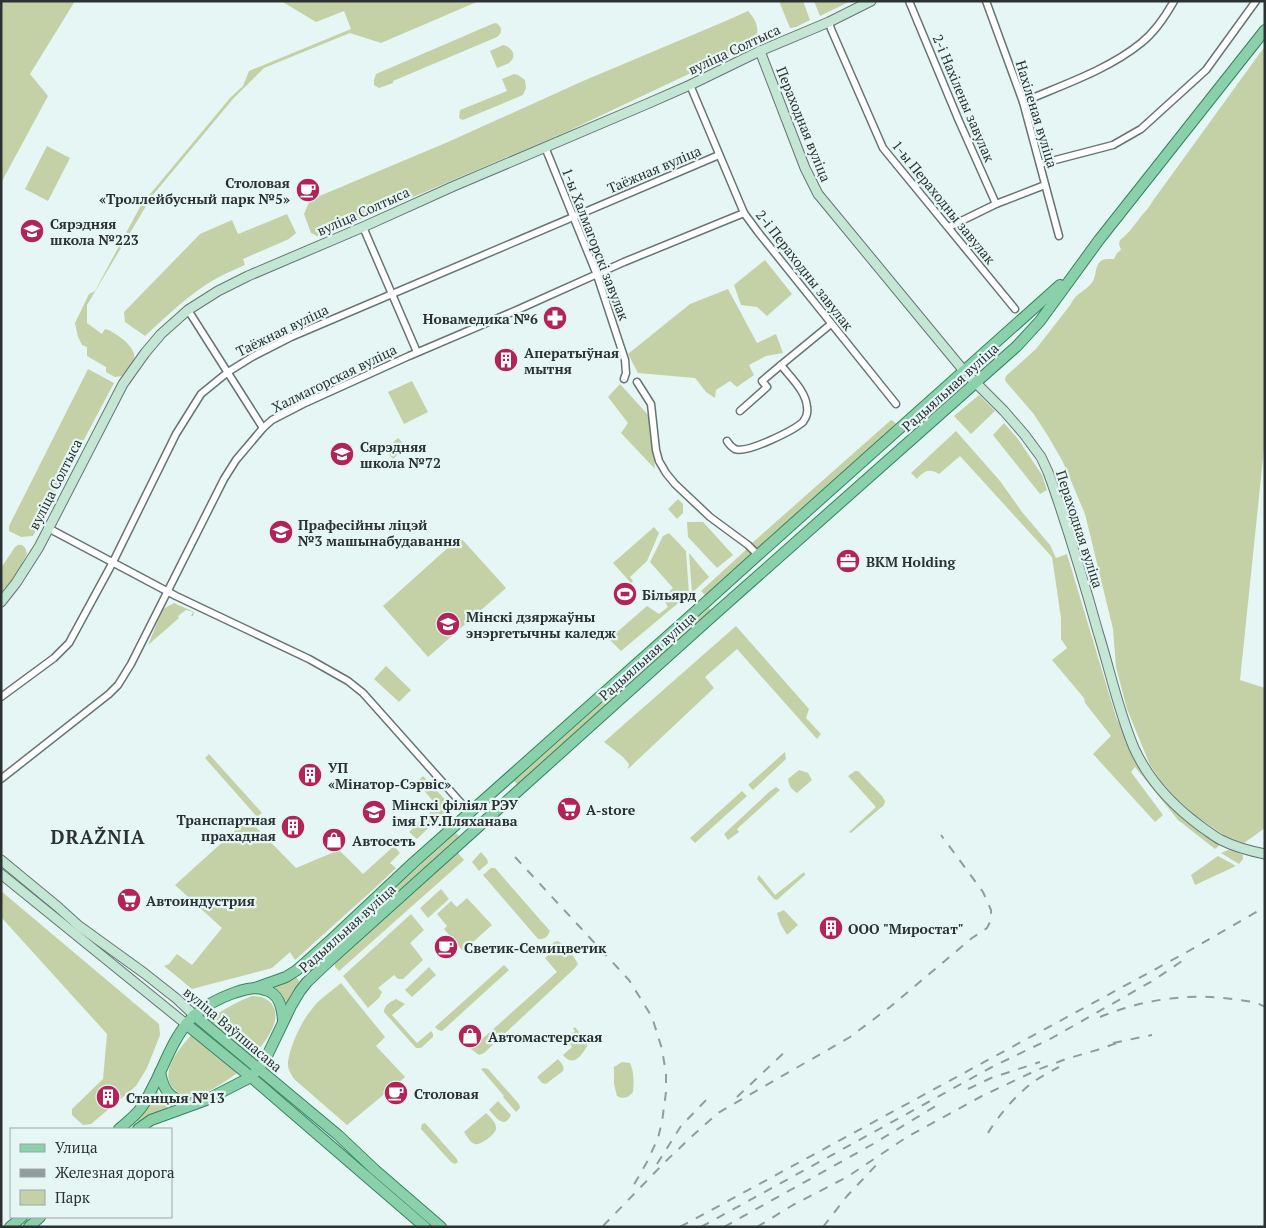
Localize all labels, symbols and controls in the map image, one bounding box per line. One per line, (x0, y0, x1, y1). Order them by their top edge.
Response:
street label: вуліца Солтыса (685, 19, 783, 79)
street label: 2-і Нахілены завулак (929, 31, 1000, 165)
street label: Нахіленая вуліца (1012, 58, 1062, 170)
street label: Пераходная вуліца (772, 64, 836, 184)
street label: 1-ы Пераходны завулак (888, 136, 1000, 268)
street label: Таёжная вуліца (604, 141, 704, 197)
street label: 1-ы Халмагорскі завулак (558, 165, 634, 323)
place label: Столовая «Троллейбусный парк №5» (99, 173, 290, 208)
cafe icon: Столовая «Троллейбусный парк №5» (295, 177, 321, 203)
street label: вуліца Солтыса (314, 182, 412, 240)
street label: 2-і Пераходны завулак (752, 206, 858, 335)
place label: Сярэдняя школа №223 (50, 214, 139, 249)
school or university icon: Сярэдняя школа №223 (19, 218, 45, 244)
street label: Таёжная вуліца (233, 299, 331, 361)
pharmacy icon: Новамедика №6 (542, 305, 568, 331)
place label: Новамедика №6 (423, 309, 538, 328)
street label: Радыяльная вуліца (898, 338, 1002, 436)
street label: Халмагорская вуліца (268, 339, 400, 417)
place label: Аператыўная мытня (524, 343, 619, 378)
building icon: Аператыўная мытня (493, 347, 519, 373)
street label: вуліца Солтыса (24, 435, 86, 533)
place label: Сярэдняя школа №72 (360, 437, 441, 472)
school or university icon: Сярэдняя школа №72 (329, 441, 355, 467)
street label: Пераходная вуліца (1052, 468, 1108, 590)
place label: Прафесійны ліцэй №3 машынабудавання (298, 515, 460, 550)
school or university icon: Прафесійны ліцэй №3 машынабудавання (268, 519, 294, 545)
office icon: BKM Holding (835, 548, 861, 574)
place label: BKM Holding (866, 552, 957, 571)
sports icon: Більярд (612, 581, 638, 607)
place label: Більярд (642, 585, 697, 604)
place label: Мінскі дзяржаўны энэргетычны каледж (466, 607, 617, 642)
street label: Радыяльная вуліца (595, 607, 699, 705)
school or university icon: Мінскі дзяржаўны энэргетычны каледж (435, 611, 461, 637)
place label: УП «Мінатор-Сэрвіс» (328, 758, 451, 793)
building icon: УП «Мінатор-Сэрвіс» (297, 762, 323, 788)
place label: Мінскі філіял РЭУ імя Г.У.Пляханава (392, 795, 518, 830)
supermarket icon: А-store (556, 796, 582, 822)
school or university icon: Мінскі філіял РЭУ імя Г.У.Пляханава (361, 799, 387, 825)
place label: А-store (586, 800, 636, 819)
place label: Транспартная прахадная (176, 810, 276, 845)
building icon: Транспартная прахадная (280, 814, 306, 840)
district label: DRAŽNIA (50, 824, 146, 849)
shop icon: Автосеть (321, 827, 347, 853)
place label: Автосеть (352, 831, 416, 850)
street label: Радыяльная вуліца (295, 879, 399, 977)
supermarket icon: Автоиндустрия (116, 887, 142, 913)
place label: Автоиндустрия (146, 891, 255, 910)
building icon: ООО "Миростат" (818, 915, 844, 941)
place label: ООО "Миростат" (848, 919, 964, 938)
cafe icon: Светик-Семицветик (433, 934, 459, 960)
place label: Светик-Семицветик (464, 938, 607, 957)
street label: вуліца Ваўпшасава (180, 982, 286, 1076)
shop icon: Автомастерская (457, 1023, 483, 1049)
place label: Автомастерская (488, 1027, 602, 1046)
cafe icon: Столовая (383, 1080, 409, 1106)
building icon: Станцыя №13 (95, 1084, 121, 1110)
place label: Столовая (414, 1084, 479, 1103)
place label: Станцыя №13 (126, 1088, 225, 1107)
legend (10, 1128, 172, 1218)
text: Улица (55, 1137, 98, 1157)
text: Железная дорога (55, 1162, 175, 1182)
text: Парк (55, 1187, 91, 1207)

